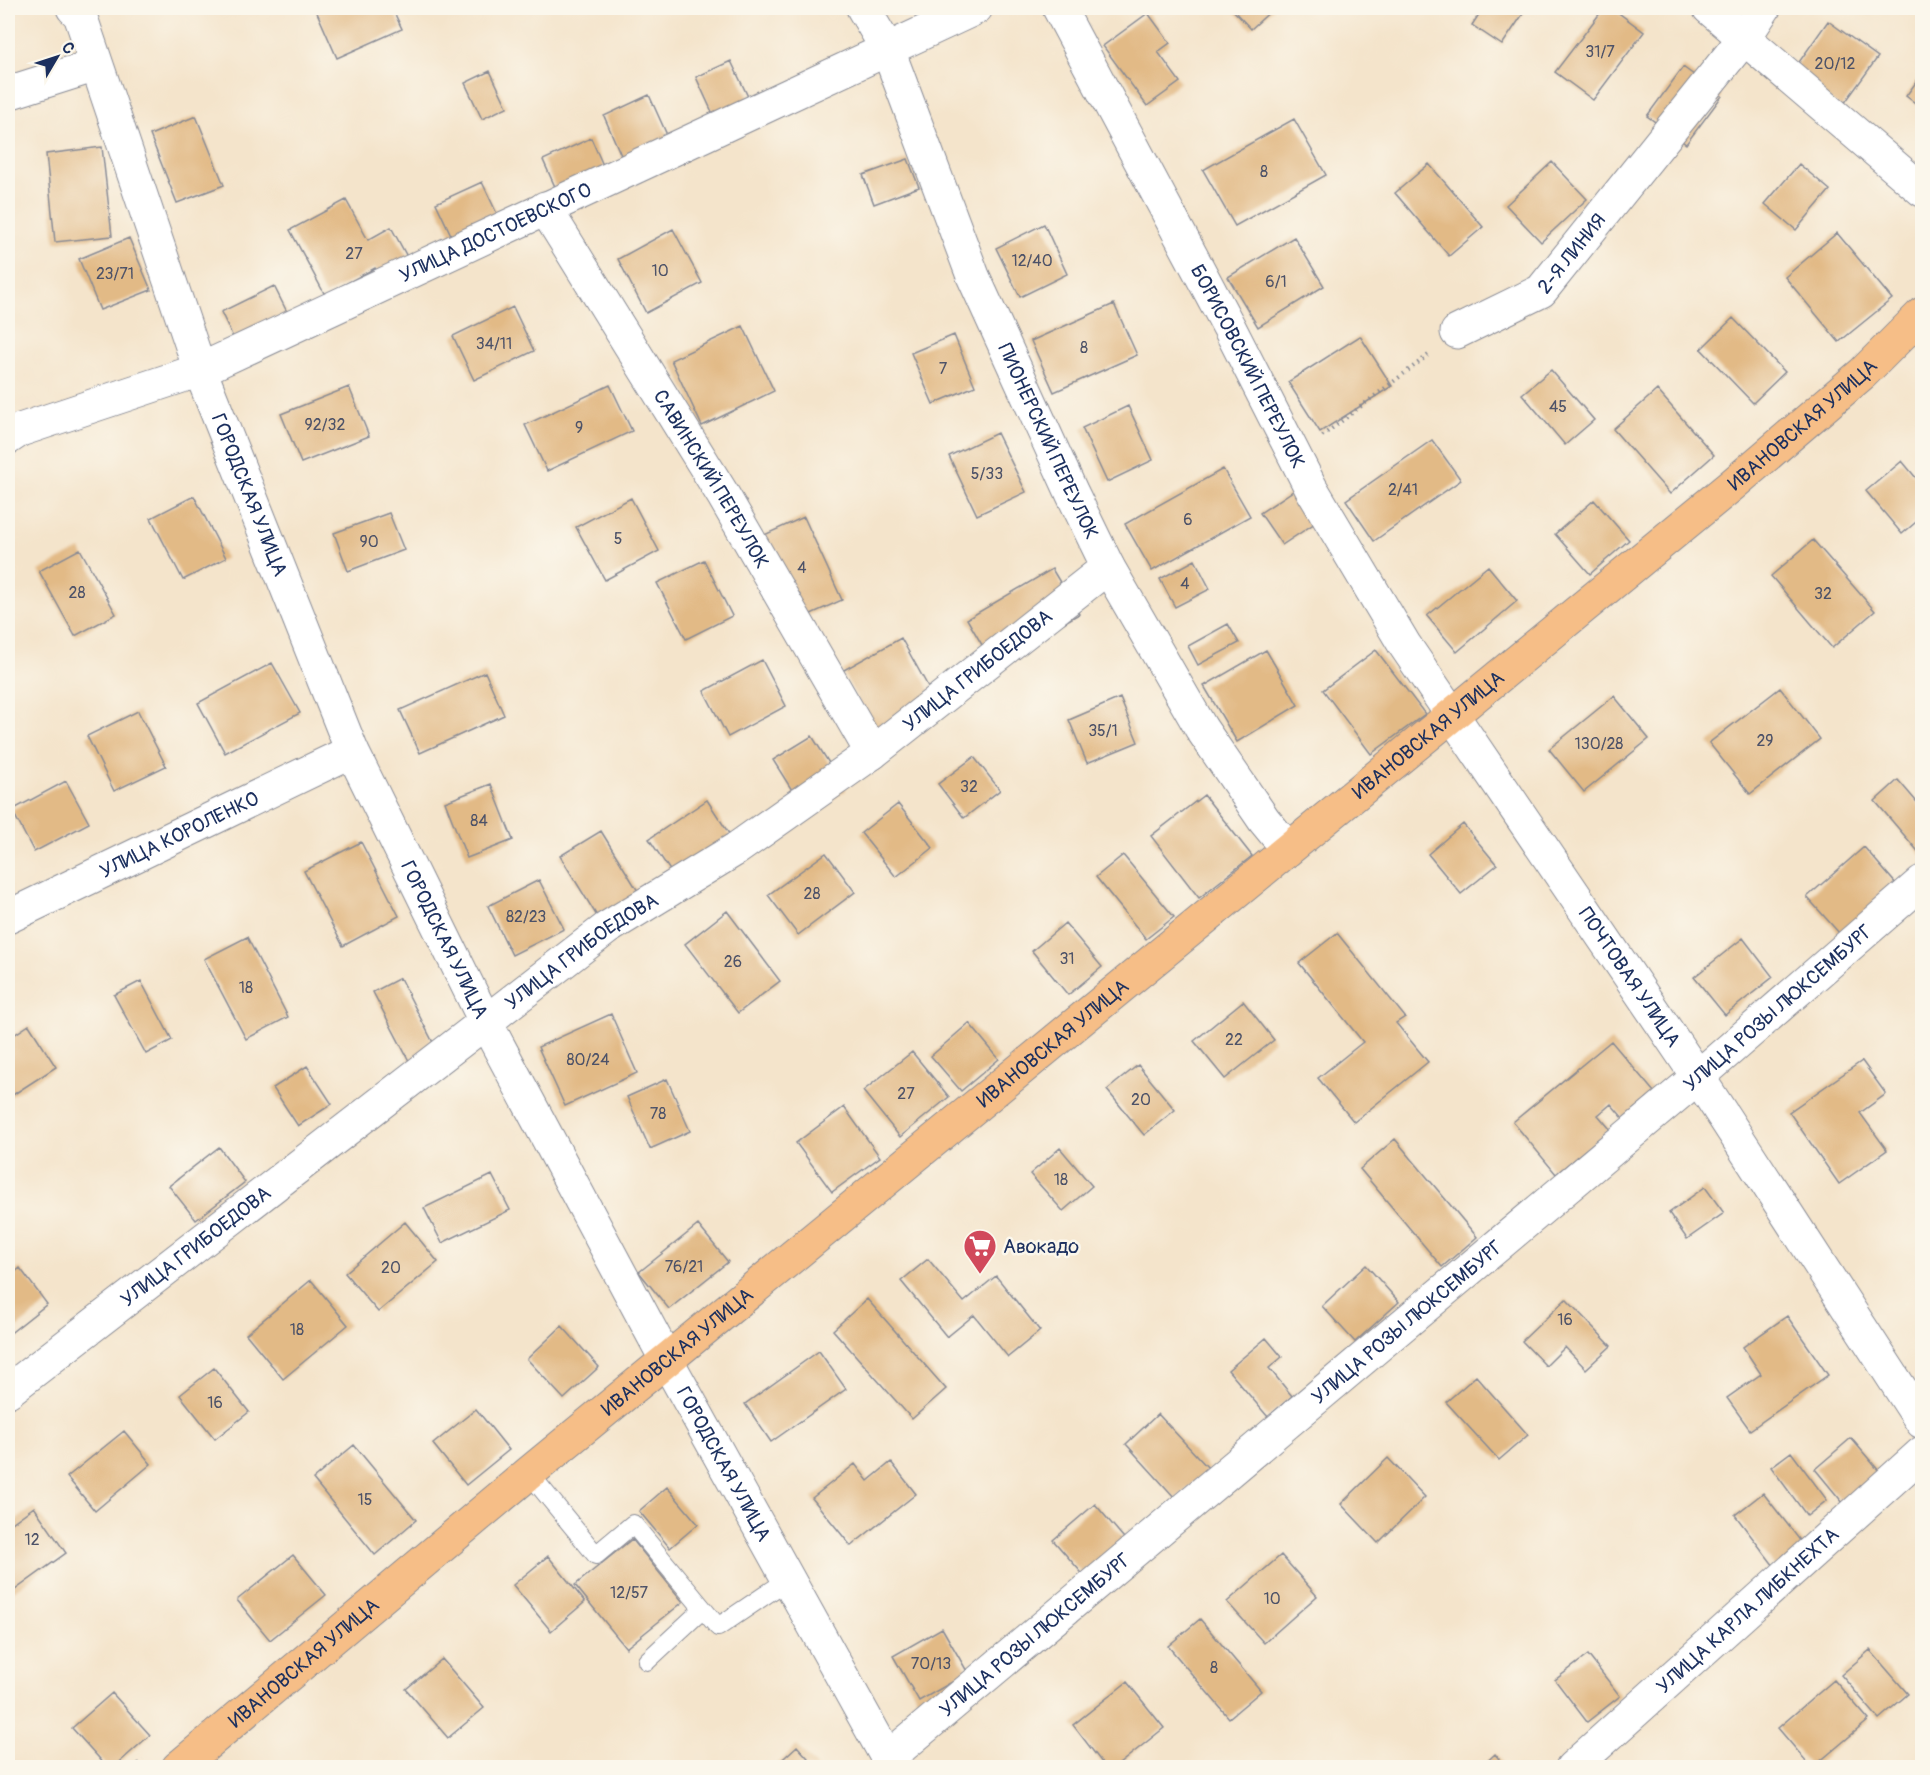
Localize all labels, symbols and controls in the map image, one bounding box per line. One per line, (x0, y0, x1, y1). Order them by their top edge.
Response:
north arrow (27, 27, 87, 87)
text: С (57, 38, 79, 58)
house number: 31/7 (1585, 42, 1615, 62)
house number: 20/12 (1815, 54, 1855, 74)
house number: 8 (1260, 162, 1268, 182)
street label: УЛИЦА ДОСТОЕВСКОГО (395, 177, 595, 288)
street label: 2-Я ЛИНИЯ (1532, 208, 1611, 298)
house number: 27 (345, 244, 363, 264)
house number: 12/40 (1011, 251, 1053, 271)
street label: БОРИСОВСКИЙ ПЕРЕУЛОК (1185, 260, 1311, 472)
house number: 10 (651, 261, 669, 281)
house number: 23/71 (96, 264, 134, 284)
house number: 6/1 (1265, 272, 1287, 292)
house number: 34/11 (476, 334, 512, 354)
house number: 8 (1080, 338, 1088, 358)
street label: ПИОНЕРСКИЙ ПЕРЕУЛОК (993, 339, 1105, 543)
street label: ИВАНОВСКАЯ УЛИЦА (1723, 354, 1882, 496)
house number: 7 (939, 359, 948, 379)
street label: САВИНСКИЙ ПЕРЕУЛОК (648, 385, 775, 573)
house number: 45 (1549, 397, 1567, 417)
street label: ГОРОДСКАЯ УЛИЦА (206, 410, 293, 580)
house number: 92/32 (305, 415, 345, 435)
house number: 9 (575, 418, 583, 438)
house number: 5/33 (971, 464, 1003, 484)
house number: 2/41 (1388, 480, 1418, 500)
house number: 6 (1183, 510, 1193, 530)
house number: 5 (614, 529, 622, 549)
house number: 90 (359, 532, 379, 552)
house number: 4 (797, 558, 807, 578)
house number: 4 (1180, 574, 1190, 594)
house number: 28 (68, 583, 86, 603)
house number: 32 (1814, 584, 1832, 604)
street label: УЛИЦА ГРИБОЕДОВА (898, 603, 1057, 736)
street label: ИВАНОВСКАЯ УЛИЦА (1347, 665, 1509, 804)
house number: 35/1 (1088, 721, 1118, 741)
house number: 29 (1756, 731, 1774, 751)
house number: 130/28 (1575, 734, 1623, 754)
house number: 32 (960, 777, 978, 797)
street label: УЛИЦА КОРОЛЕНКО (95, 785, 263, 883)
house number: 84 (470, 811, 488, 831)
street label: ГОРОДСКАЯ УЛИЦА (395, 856, 494, 1023)
house number: 28 (803, 884, 821, 904)
street label: УЛИЦА ГРИБОЕДОВА (500, 887, 663, 1015)
street label: ПОЧТОВАЯ УЛИЦА (1574, 902, 1686, 1052)
house number: 82/23 (506, 907, 546, 927)
street label: УЛИЦА РОЗЫ ЛЮКСЕМБУРГ (1678, 919, 1877, 1096)
house number: 31 (1059, 949, 1075, 969)
house number: 26 (724, 952, 742, 972)
street label: ИВАНОВСКАЯ УЛИЦА (972, 973, 1134, 1113)
house number: 18 (239, 978, 253, 998)
house number: 22 (1225, 1030, 1243, 1050)
house number: 80/24 (567, 1050, 609, 1070)
house number: 27 (897, 1084, 915, 1104)
house number: 20 (1131, 1090, 1151, 1110)
house number: 78 (650, 1104, 666, 1124)
house number: 18 (1054, 1170, 1068, 1190)
street label: УЛИЦА ГРИБОЕДОВА (115, 1180, 276, 1312)
supermarket icon: Авокадо (962, 1228, 998, 1275)
place label: Авокадо (1003, 1234, 1079, 1259)
street label: УЛИЦА РОЗЫ ЛЮКСЕМБУРГ (1306, 1234, 1508, 1409)
house number: 76/21 (665, 1257, 703, 1277)
house number: 20 (381, 1258, 401, 1278)
street label: ИВАНОВСКАЯ УЛИЦА (596, 1282, 758, 1421)
house number: 16 (1557, 1310, 1573, 1330)
house number: 18 (290, 1320, 304, 1340)
street label: ГОРОДСКАЯ УЛИЦА (671, 1382, 777, 1545)
house number: 16 (207, 1393, 223, 1413)
house number: 15 (358, 1490, 372, 1510)
street label: УЛИЦА КАРЛА ЛИБКНЕХТА (1651, 1522, 1844, 1699)
house number: 12 (24, 1530, 40, 1550)
street label: УЛИЦА РОЗЫ ЛЮКСЕМБУРГ (934, 1547, 1136, 1722)
house number: 12/57 (610, 1583, 649, 1603)
house number: 10 (1263, 1589, 1281, 1609)
street label: ИВАНОВСКАЯ УЛИЦА (223, 1592, 384, 1733)
house number: 70/13 (911, 1654, 951, 1674)
house number: 8 (1210, 1658, 1218, 1678)

